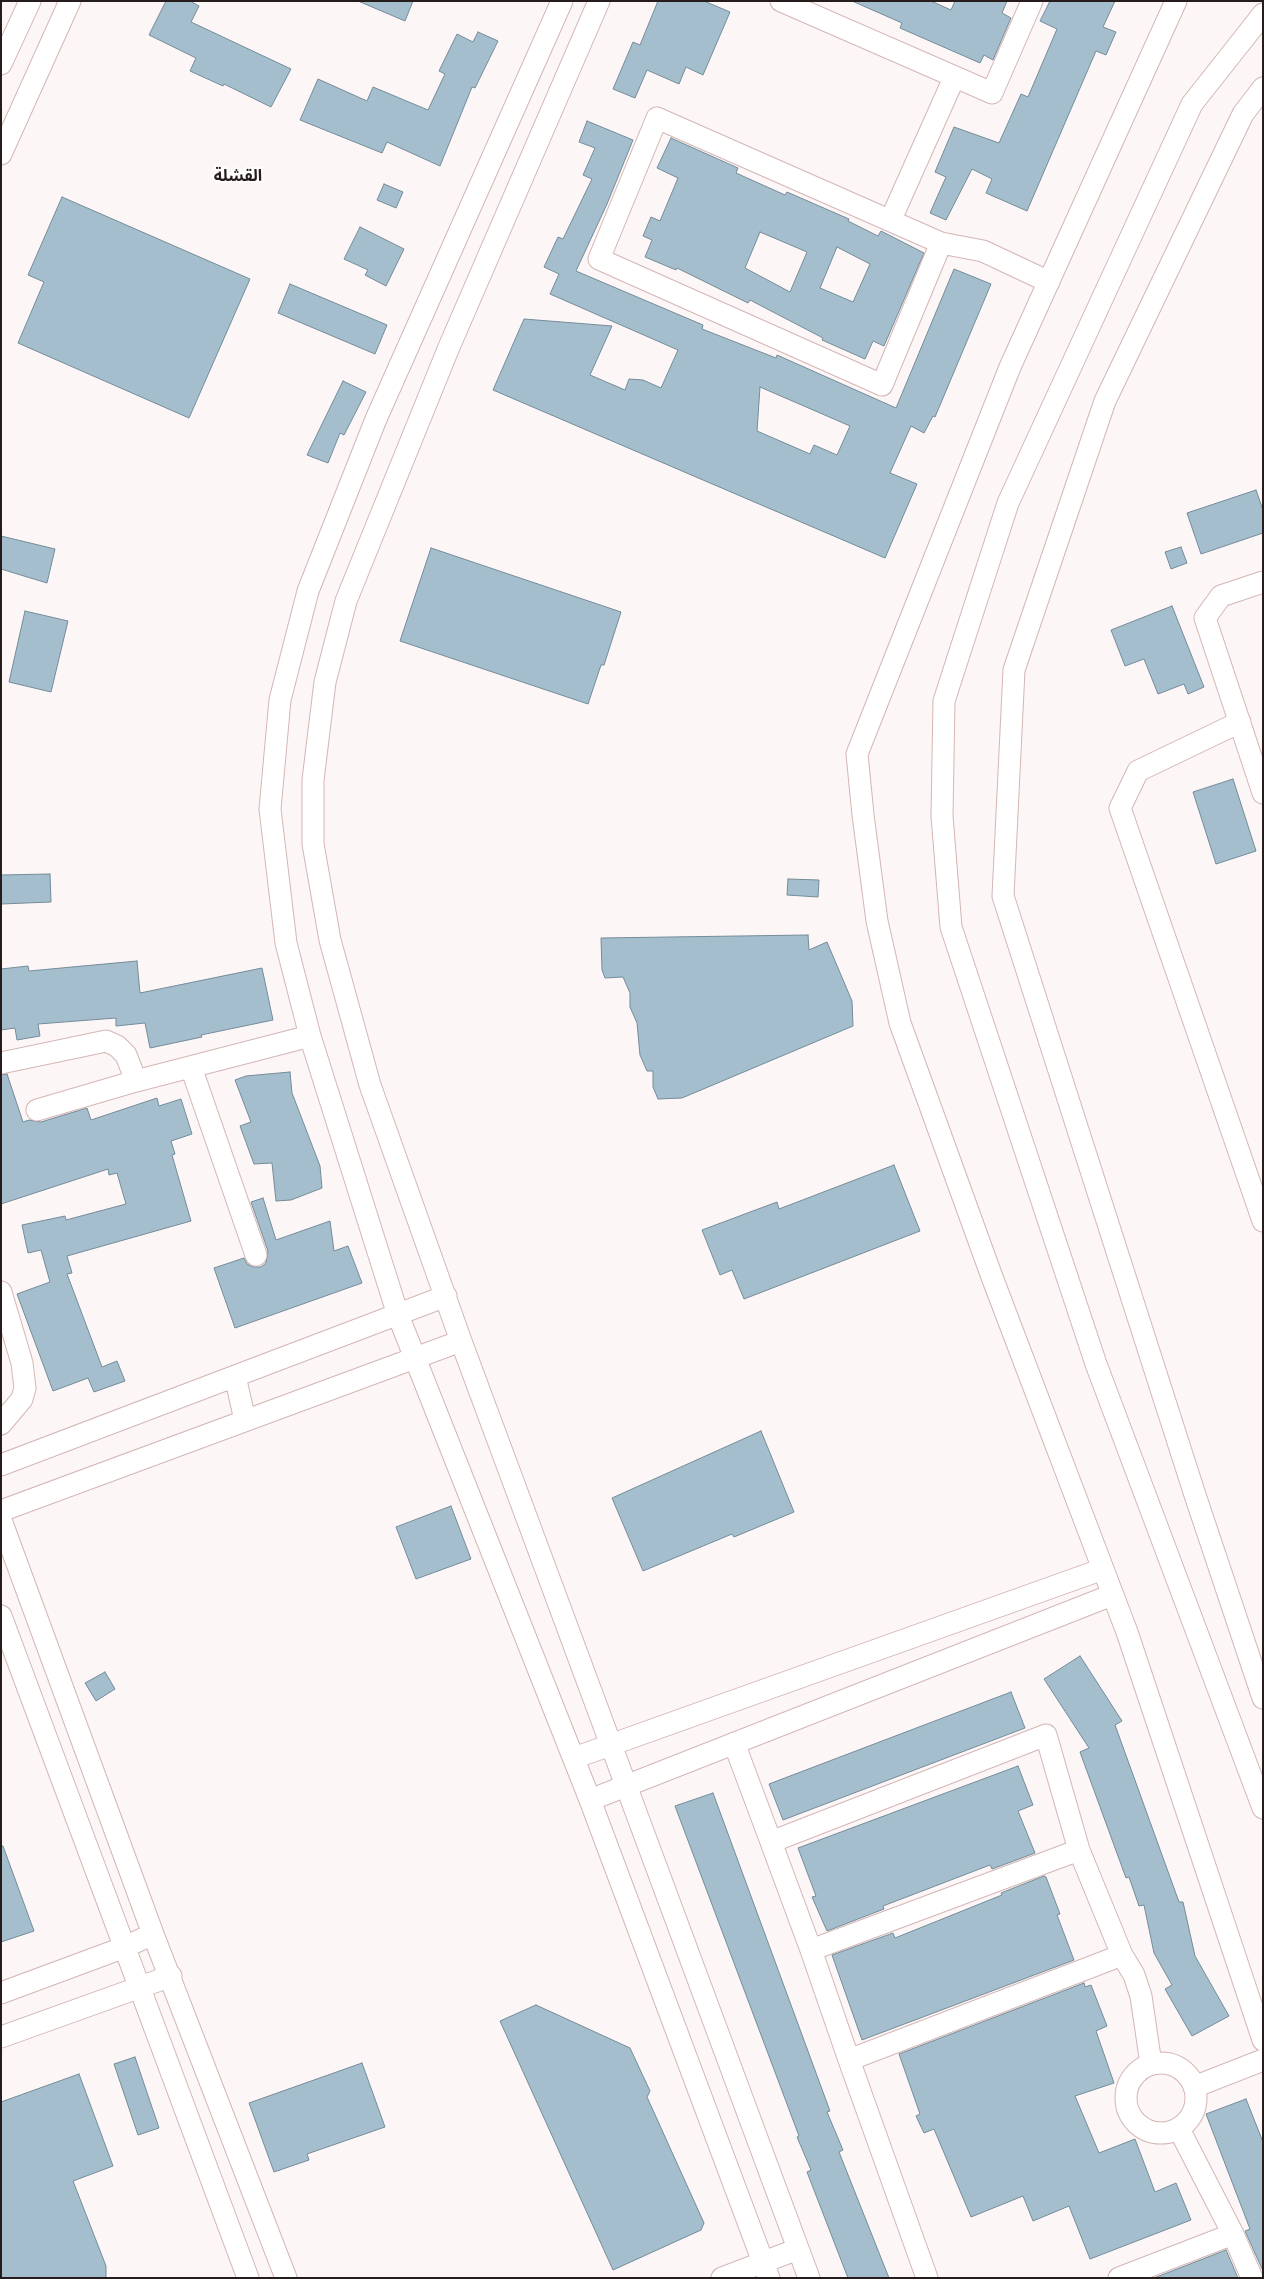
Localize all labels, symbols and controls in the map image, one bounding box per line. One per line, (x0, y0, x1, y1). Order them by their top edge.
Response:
district label: القشلة (214, 166, 262, 186)

